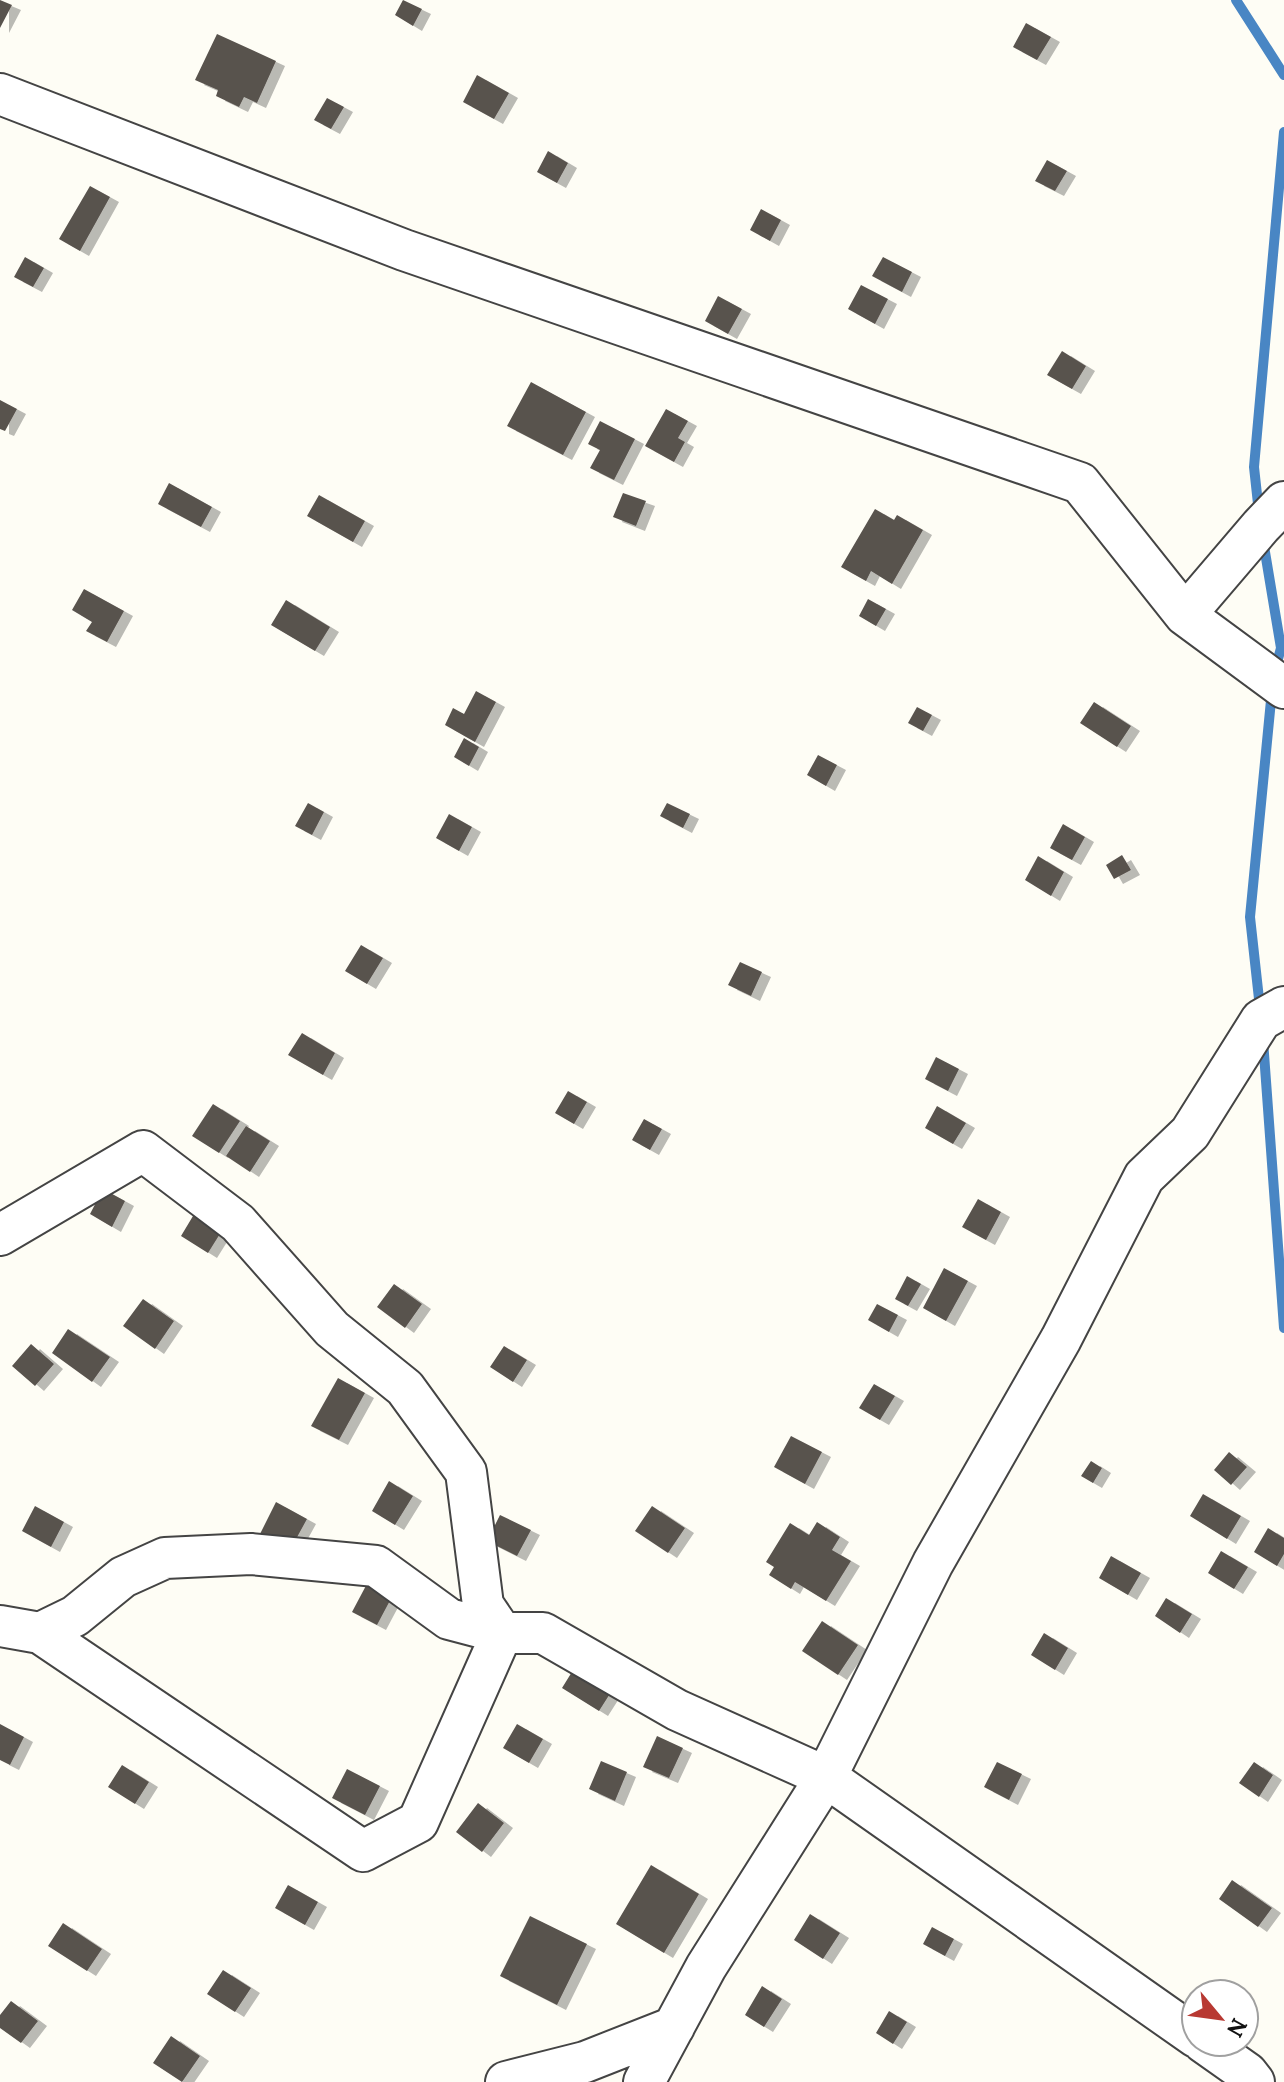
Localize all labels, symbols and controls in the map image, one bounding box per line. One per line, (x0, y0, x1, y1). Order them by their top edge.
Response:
north arrow (1180, 1978, 1260, 2058)
text: N (1221, 2013, 1254, 2042)

